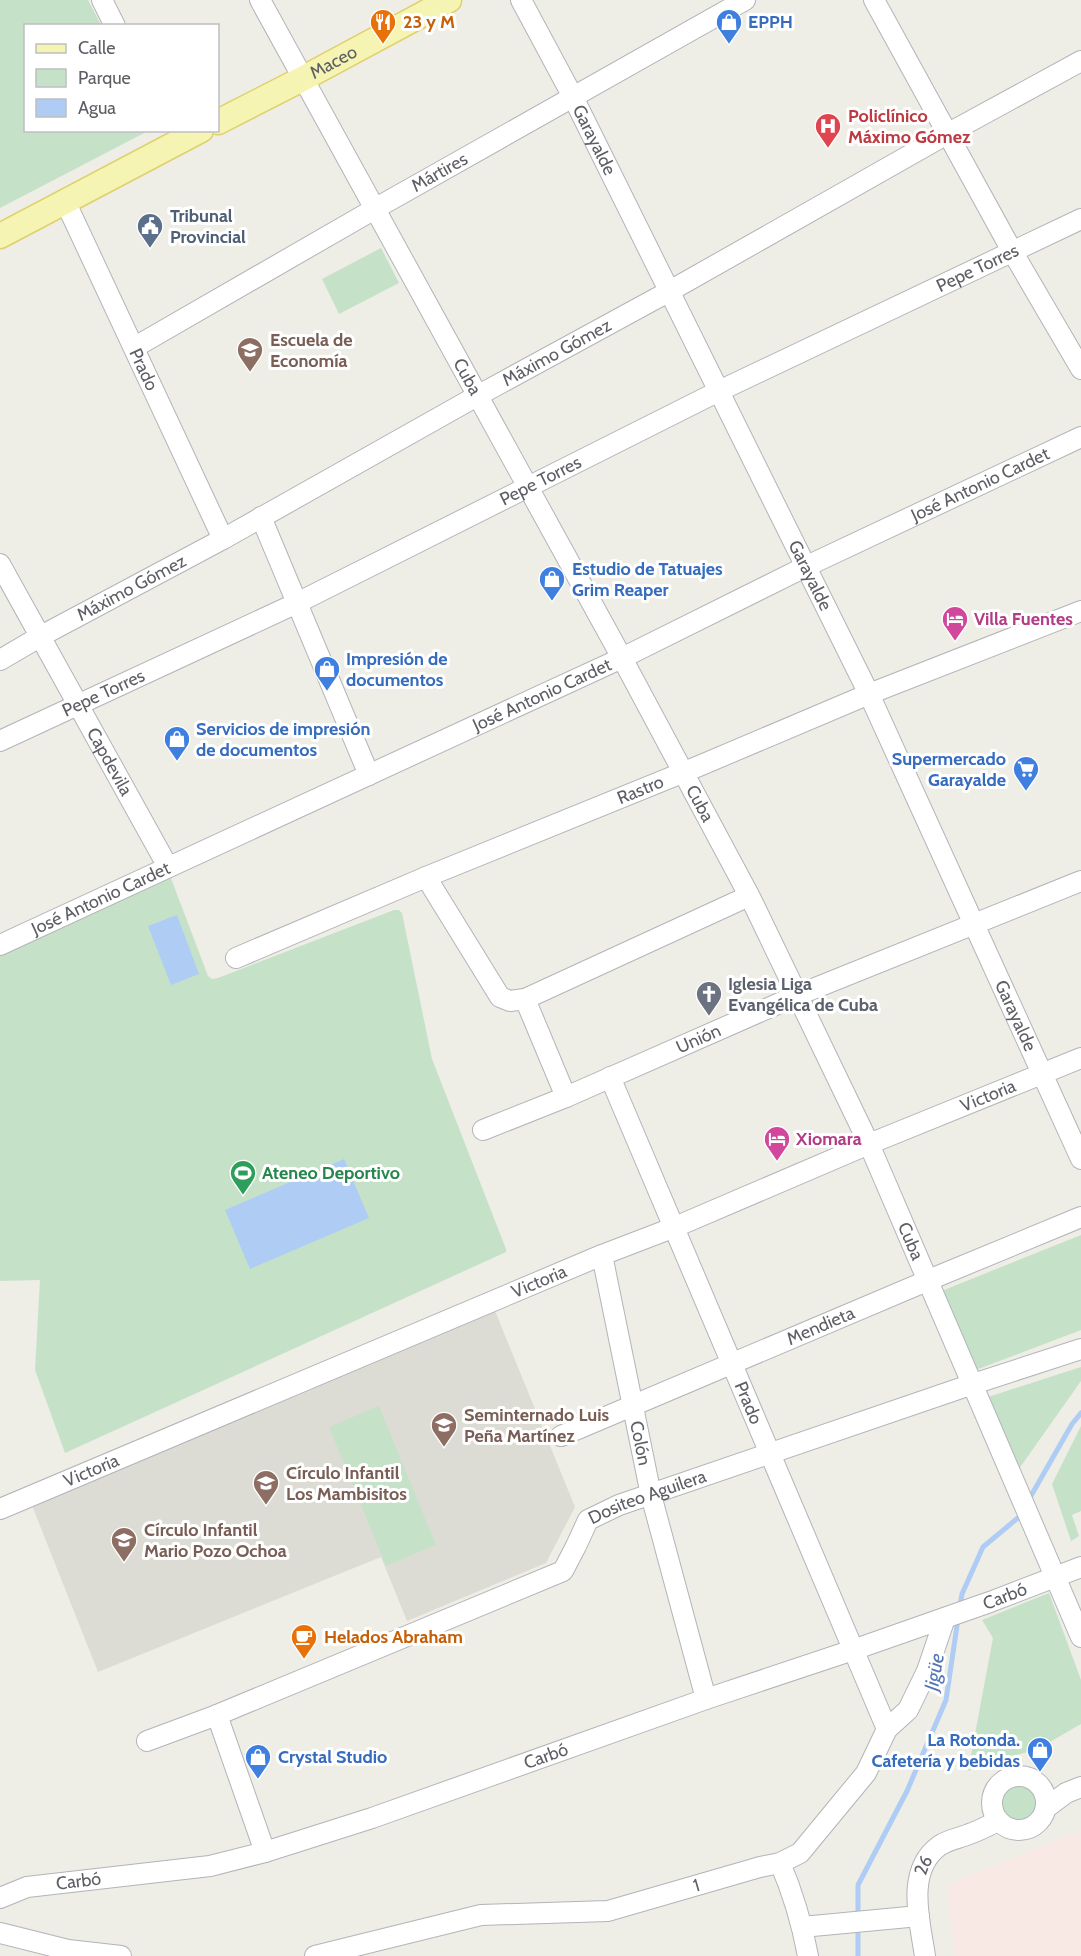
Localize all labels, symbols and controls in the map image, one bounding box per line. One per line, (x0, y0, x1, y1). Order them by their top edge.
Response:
restaurant icon: 23 y M (368, 7, 398, 45)
shop icon: EPPH (714, 7, 744, 45)
place label: 23 y M (403, 11, 455, 33)
place label: EPPH (748, 11, 793, 33)
legend (24, 24, 219, 132)
text: Calle (78, 37, 115, 59)
street label: Maceo (306, 41, 361, 84)
text: Parque (78, 67, 131, 89)
text: Agua (78, 97, 116, 119)
street label: Garayalde (568, 101, 621, 179)
place label: Policlínico Máximo Gómez (848, 105, 971, 148)
hospital icon: Policlínico Máximo Gómez (813, 111, 843, 149)
street label: Mártires (408, 148, 471, 197)
place label: Tribunal Provincial (170, 205, 246, 248)
public building icon: Tribunal Provincial (135, 211, 165, 249)
street label: Pepe Torres (933, 239, 1022, 297)
street label: Máximo Gómez (498, 314, 615, 391)
place label: Escuela de Economía (270, 329, 353, 372)
school or university icon: Escuela de Economía (235, 335, 265, 373)
street label: Prado (124, 345, 163, 394)
street label: Cuba (448, 354, 486, 399)
street label: José Antonio Cardet (907, 443, 1053, 527)
street label: Pepe Torres (496, 451, 585, 510)
street label: Garayalde (784, 537, 837, 614)
street label: Máximo Gómez (73, 549, 190, 626)
place label: Estudio de Tatuajes Grim Reaper (572, 558, 723, 601)
shop icon: Estudio de Tatuajes Grim Reaper (537, 564, 567, 602)
hotel icon: Villa Fuentes (940, 604, 970, 642)
place label: Villa Fuentes (974, 608, 1073, 630)
place label: Impresión de documentos (346, 648, 448, 691)
street label: José Antonio Cardet (468, 653, 615, 737)
shop icon: Impresión de documentos (312, 654, 342, 692)
street label: Pepe Torres (59, 664, 148, 722)
place label: Servicios de impresión de documentos (196, 718, 370, 761)
street label: Capdevila (82, 724, 137, 800)
shop icon: Servicios de impresión de documentos (162, 724, 192, 762)
place label: Supermercado Garayalde (892, 748, 1006, 791)
supermarket icon: Supermercado Garayalde (1011, 754, 1041, 792)
street label: Rastro (614, 770, 667, 809)
street label: Cuba (681, 781, 719, 826)
street label: José Antonio Cardet (27, 857, 174, 940)
place label: Iglesia Liga Evangélica de Cuba (728, 973, 878, 1016)
street label: Garayalde (990, 977, 1041, 1055)
church icon: Iglesia Liga Evangélica de Cuba (694, 979, 724, 1017)
street label: Unión (673, 1019, 724, 1058)
street label: Victoria (957, 1075, 1019, 1117)
hotel icon: Xiomara (762, 1124, 792, 1162)
place label: Xiomara (795, 1128, 862, 1150)
sports icon: Ateneo Deportivo (228, 1158, 258, 1196)
place label: Ateneo Deportivo (262, 1162, 400, 1184)
street label: Cuba (893, 1219, 929, 1264)
street label: Victoria (508, 1260, 570, 1303)
street label: Mendieta (783, 1302, 858, 1350)
street label: Prado (730, 1378, 767, 1428)
place label: Seminternado Luis Peña Martínez (464, 1404, 610, 1447)
school or university icon: Seminternado Luis Peña Martínez (429, 1410, 459, 1448)
street label: Colón (625, 1419, 656, 1467)
street label: Victoria (60, 1449, 122, 1492)
place label: Círculo Infantil Los Mambisitos (286, 1462, 407, 1505)
street label: Dositeo Aguilera (585, 1465, 709, 1529)
school or university icon: Círculo Infantil Los Mambisitos (251, 1468, 281, 1506)
place label: Círculo Infantil Mario Pozo Ochoa (144, 1519, 287, 1562)
school or university icon: Círculo Infantil Mario Pozo Ochoa (109, 1525, 139, 1563)
street label: Carbó (980, 1578, 1030, 1615)
cafe icon: Helados Abraham (289, 1622, 319, 1660)
place label: Helados Abraham (324, 1626, 463, 1648)
water label: Jigüe (919, 1651, 949, 1695)
place label: La Rotonda. Cafetería y bebidas (871, 1729, 1020, 1772)
shop icon: La Rotonda. Cafetería y bebidas (1025, 1735, 1055, 1773)
street label: Carbó (521, 1738, 571, 1774)
shop icon: Crystal Studio (243, 1742, 273, 1780)
place label: Crystal Studio (278, 1746, 387, 1768)
street label: 26 (909, 1851, 938, 1878)
street label: Carbó (55, 1868, 102, 1895)
street label: 1 (690, 1874, 702, 1897)

